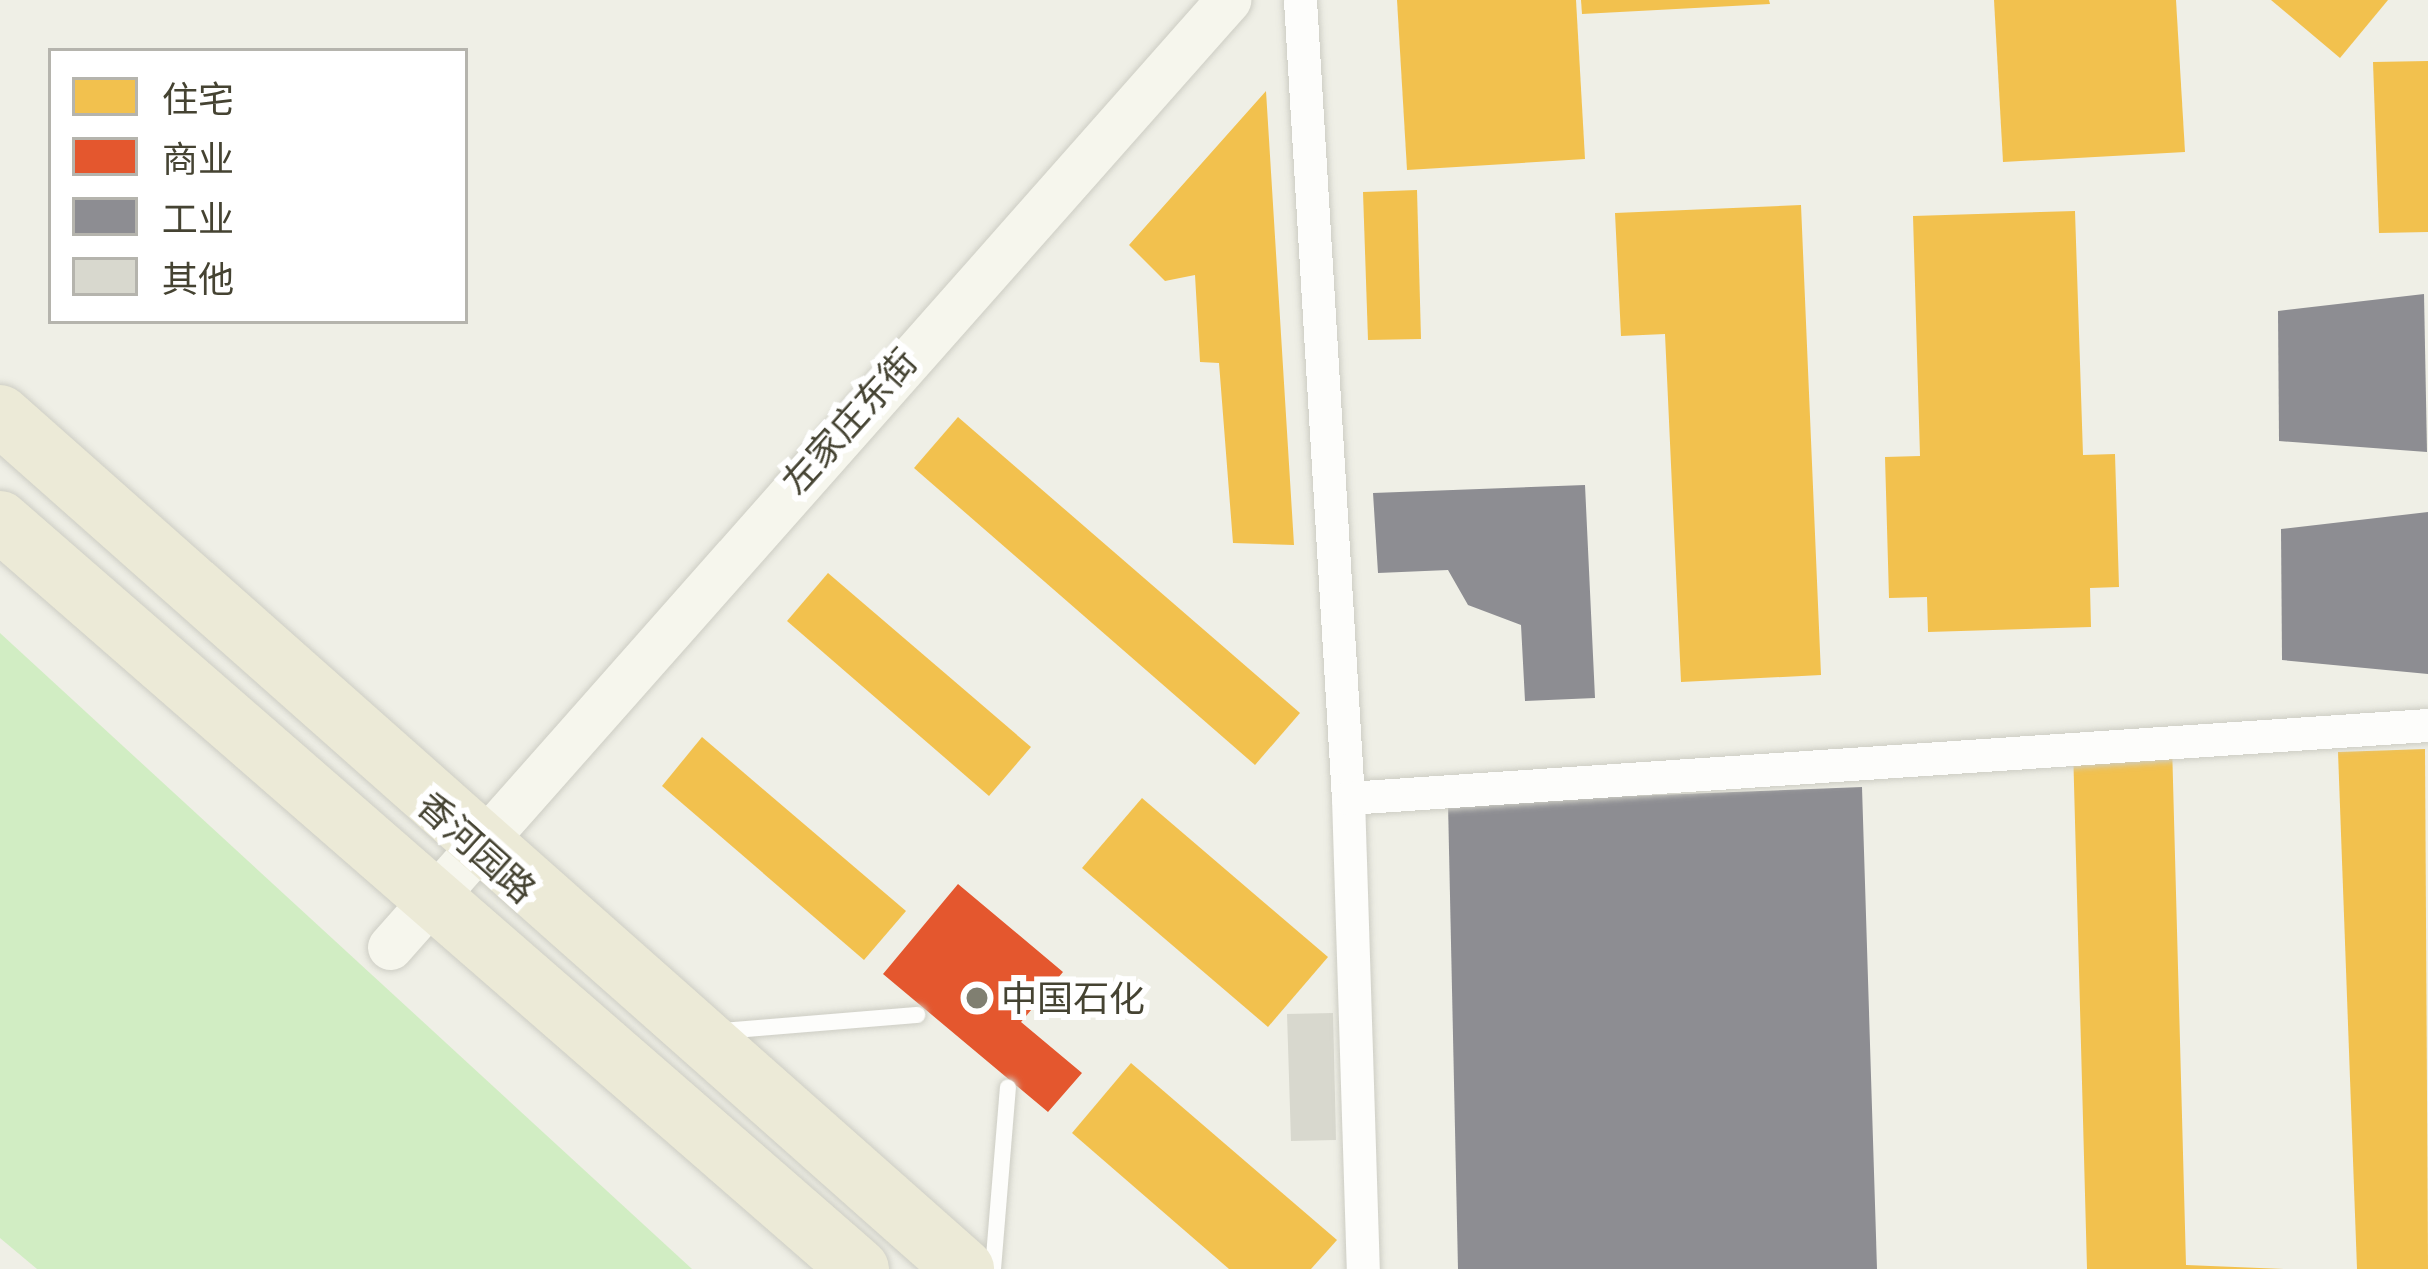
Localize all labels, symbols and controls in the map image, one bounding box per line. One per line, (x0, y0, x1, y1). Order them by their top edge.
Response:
legend (48, 48, 468, 324)
text: 住宅 (162, 74, 234, 123)
text: 商业 (162, 134, 234, 183)
text: 工业 (162, 194, 234, 243)
text: 其他 (162, 254, 234, 303)
street label: 左家庄东街 (773, 340, 925, 502)
street label: 香河园路 (409, 783, 545, 911)
place label: 中国石化 (1001, 976, 1145, 1020)
marker: 中国石化 (964, 985, 990, 1011)

